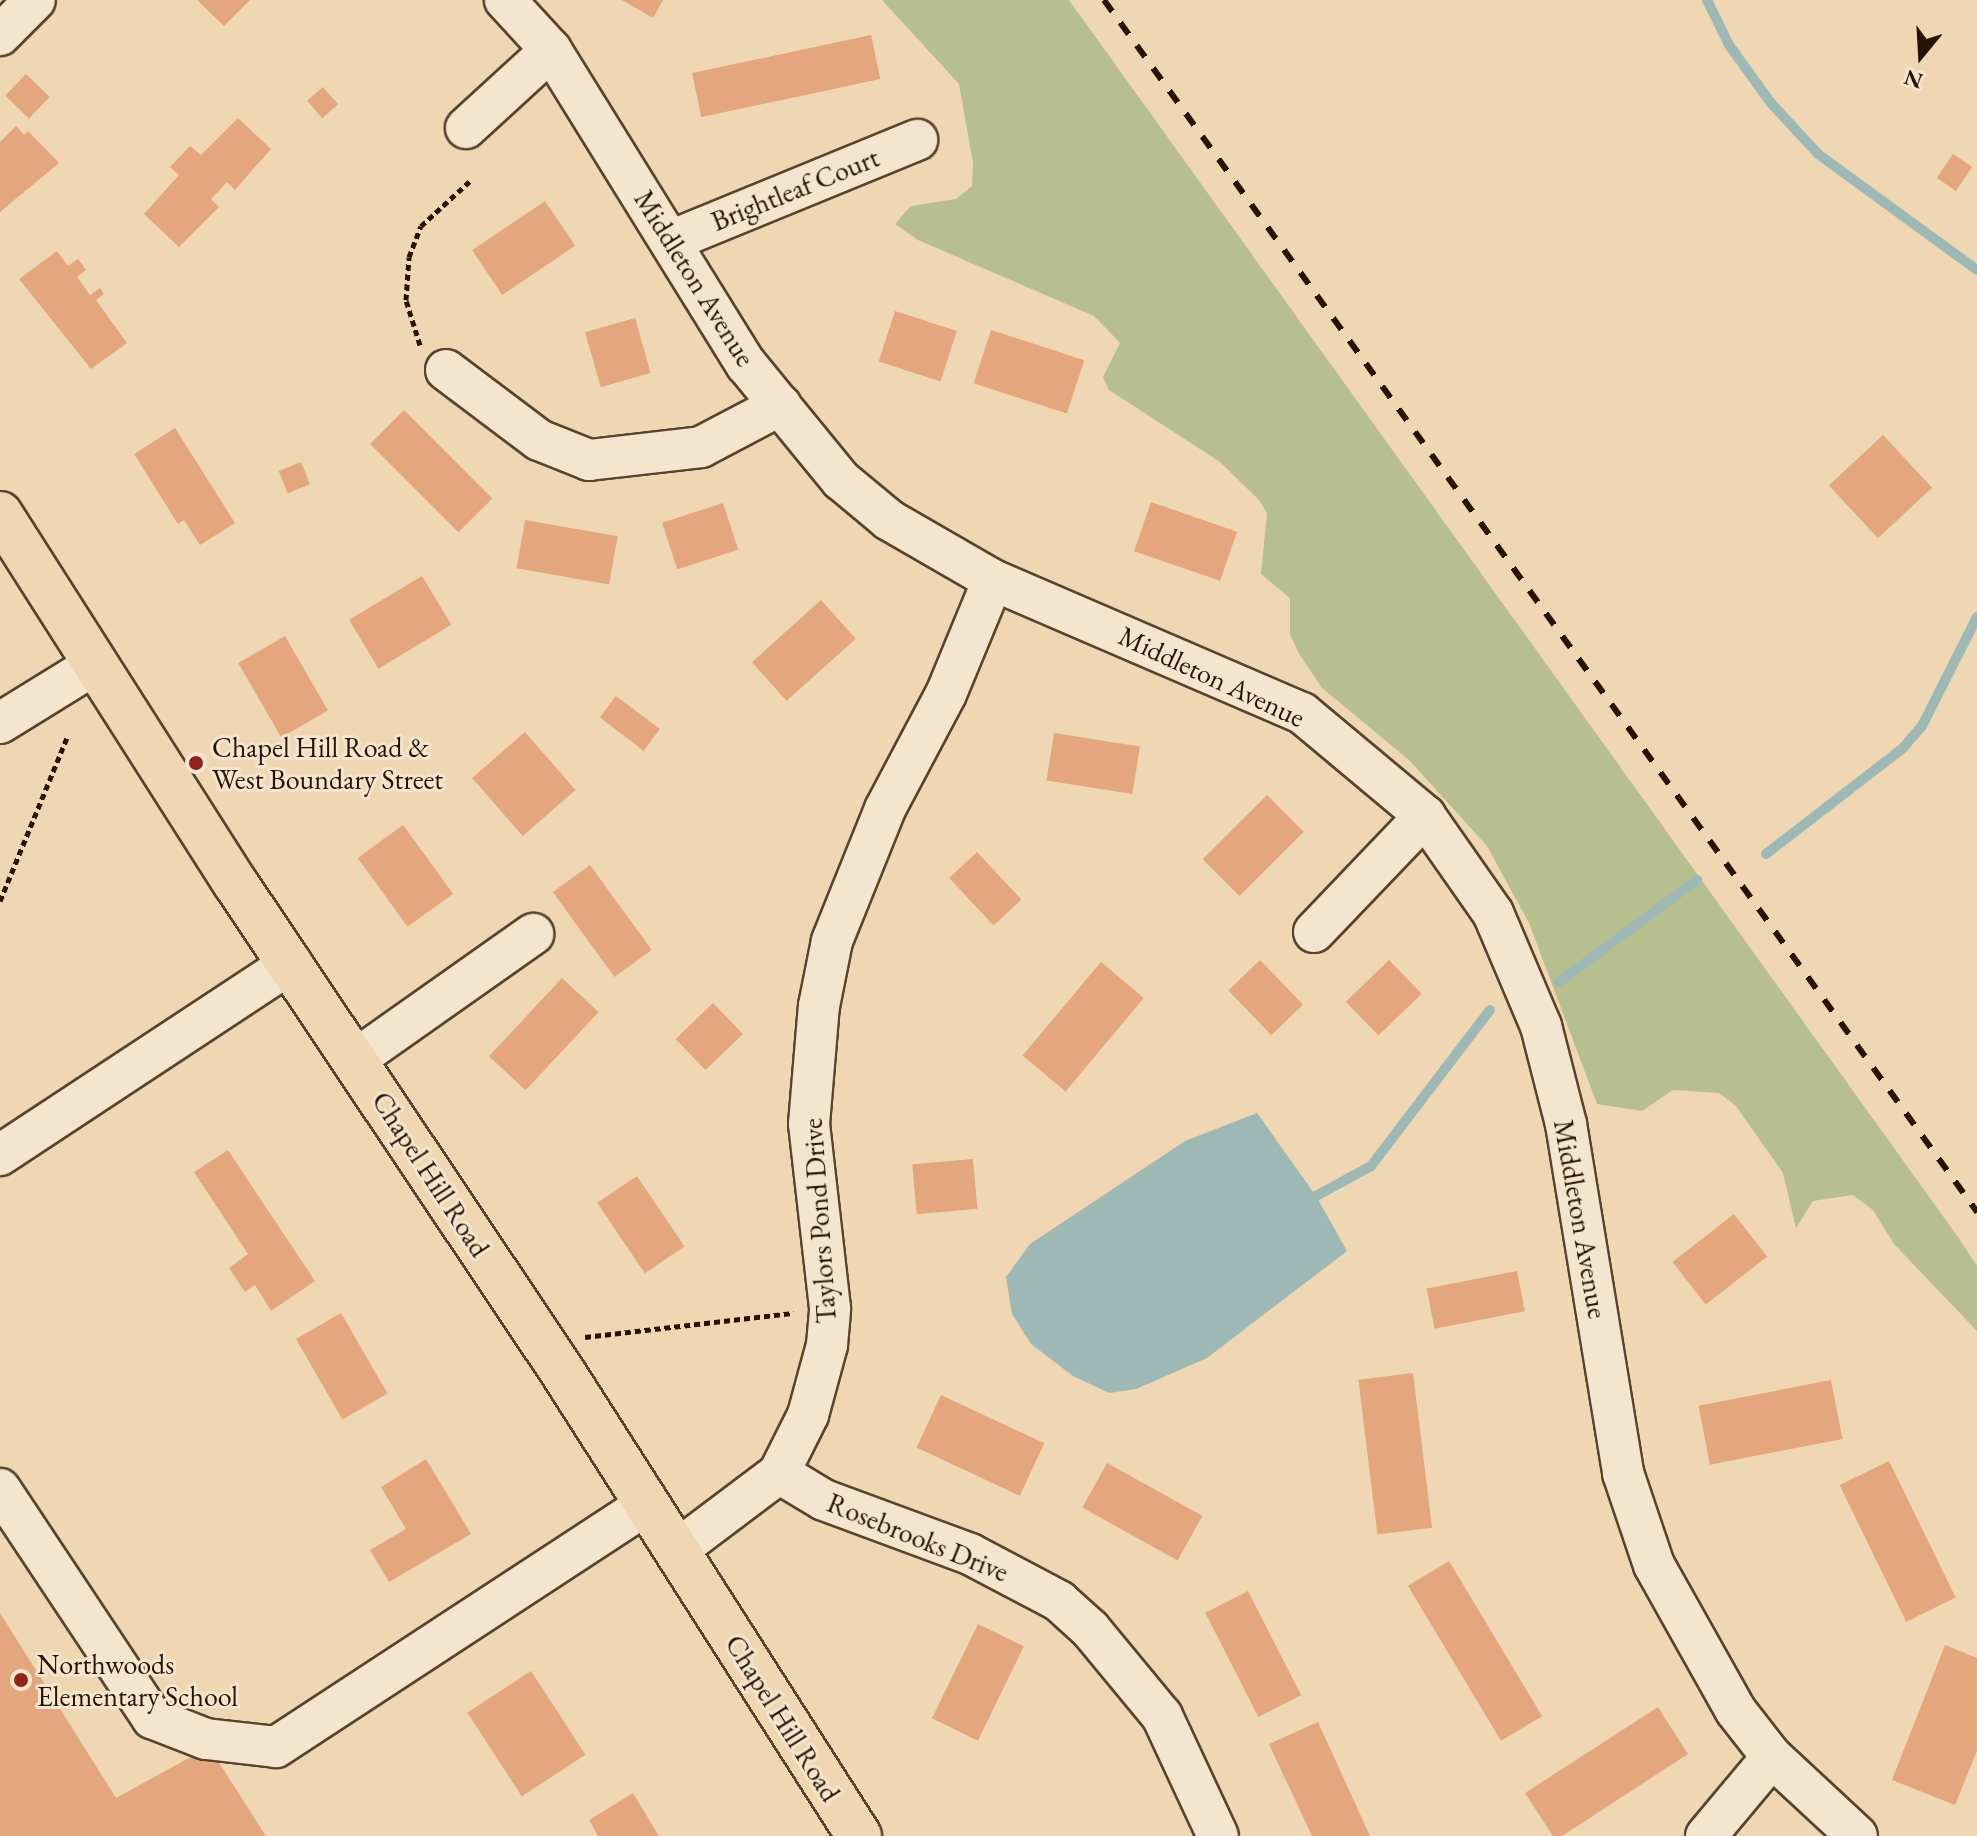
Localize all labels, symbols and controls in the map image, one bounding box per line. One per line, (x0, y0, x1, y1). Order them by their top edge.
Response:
north arrow (1881, 16, 1961, 96)
text: N (1900, 63, 1926, 96)
street label: Brightleaf Court (706, 140, 884, 238)
street label: Middleton Avenue (627, 184, 763, 372)
street label: Middleton Avenue (1114, 618, 1310, 734)
place label: Chapel Hill Road & West Boundary Street (212, 730, 443, 796)
marker: Chapel Hill Road & West Boundary Street (187, 754, 205, 772)
street label: Chapel Hill Road (365, 1085, 497, 1263)
street label: Taylors Pond Drive (795, 1117, 843, 1325)
street label: Middleton Avenue (1547, 1117, 1615, 1321)
street label: Rosebrooks Drive (822, 1485, 1014, 1589)
street label: Chapel Hill Road (718, 1628, 848, 1808)
place label: Northwoods Elementary School (37, 1647, 238, 1713)
marker: Northwoods Elementary School (12, 1671, 30, 1689)

